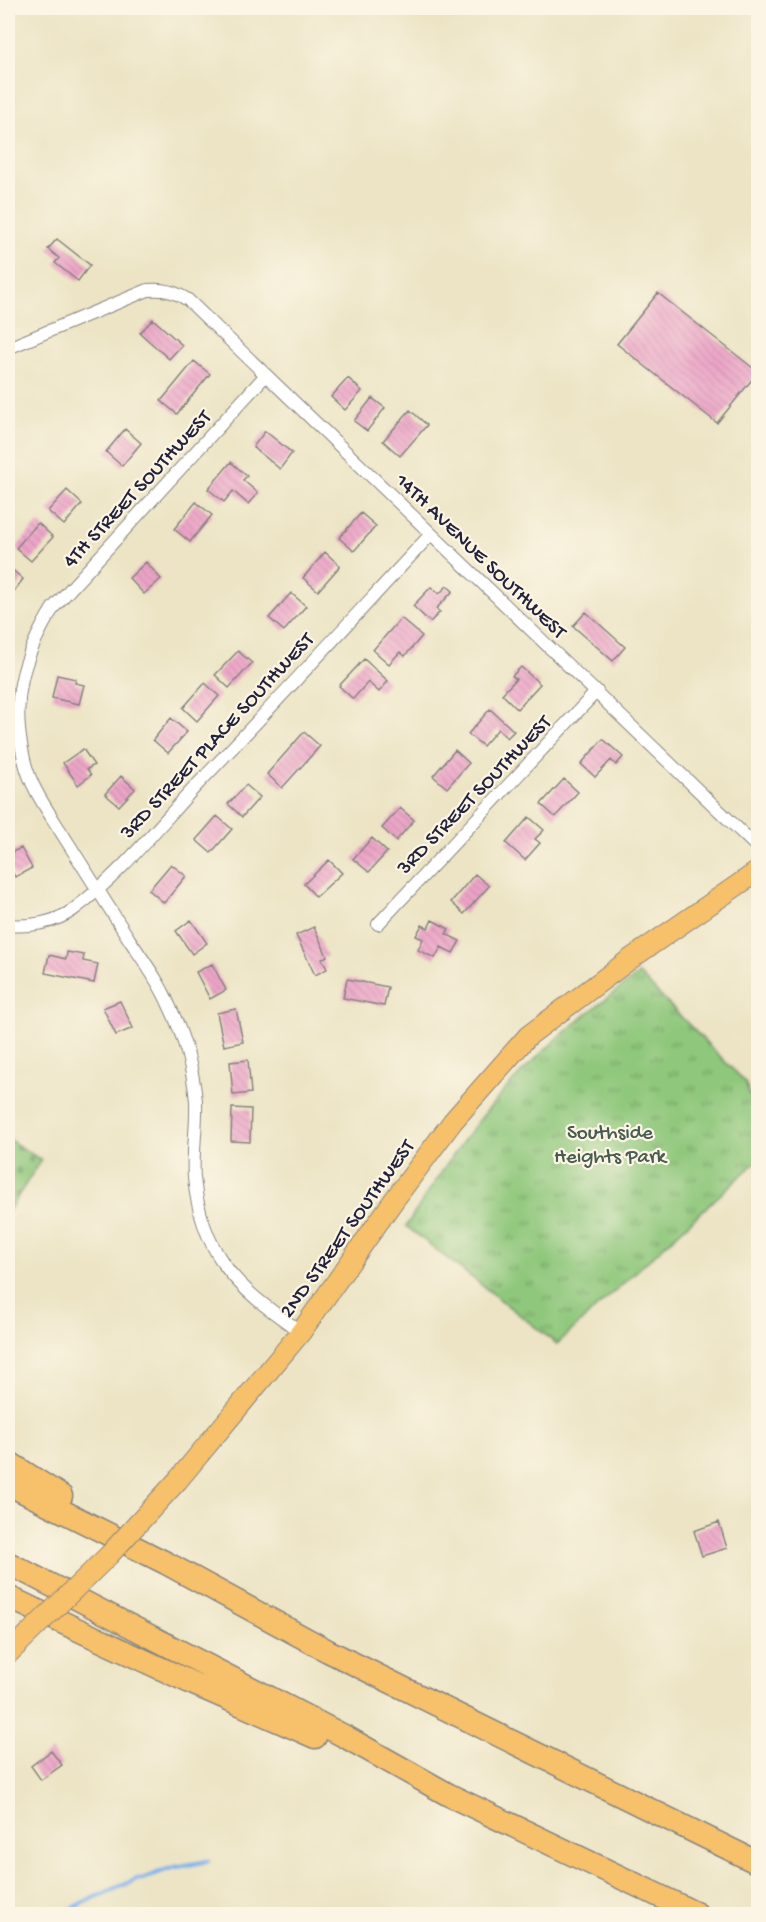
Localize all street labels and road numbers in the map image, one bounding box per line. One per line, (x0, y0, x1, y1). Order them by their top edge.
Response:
street label: 4TH STREET SOUTHWEST (59, 406, 219, 574)
street label: 14TH AVENUE SOUTHWEST (388, 469, 571, 646)
street label: 3RD STREET PLACE SOUTHWEST (116, 628, 321, 846)
street label: 3RD STREET SOUTHWEST (392, 711, 559, 882)
street label: 2ND STREET SOUTHWEST (276, 1135, 422, 1324)

